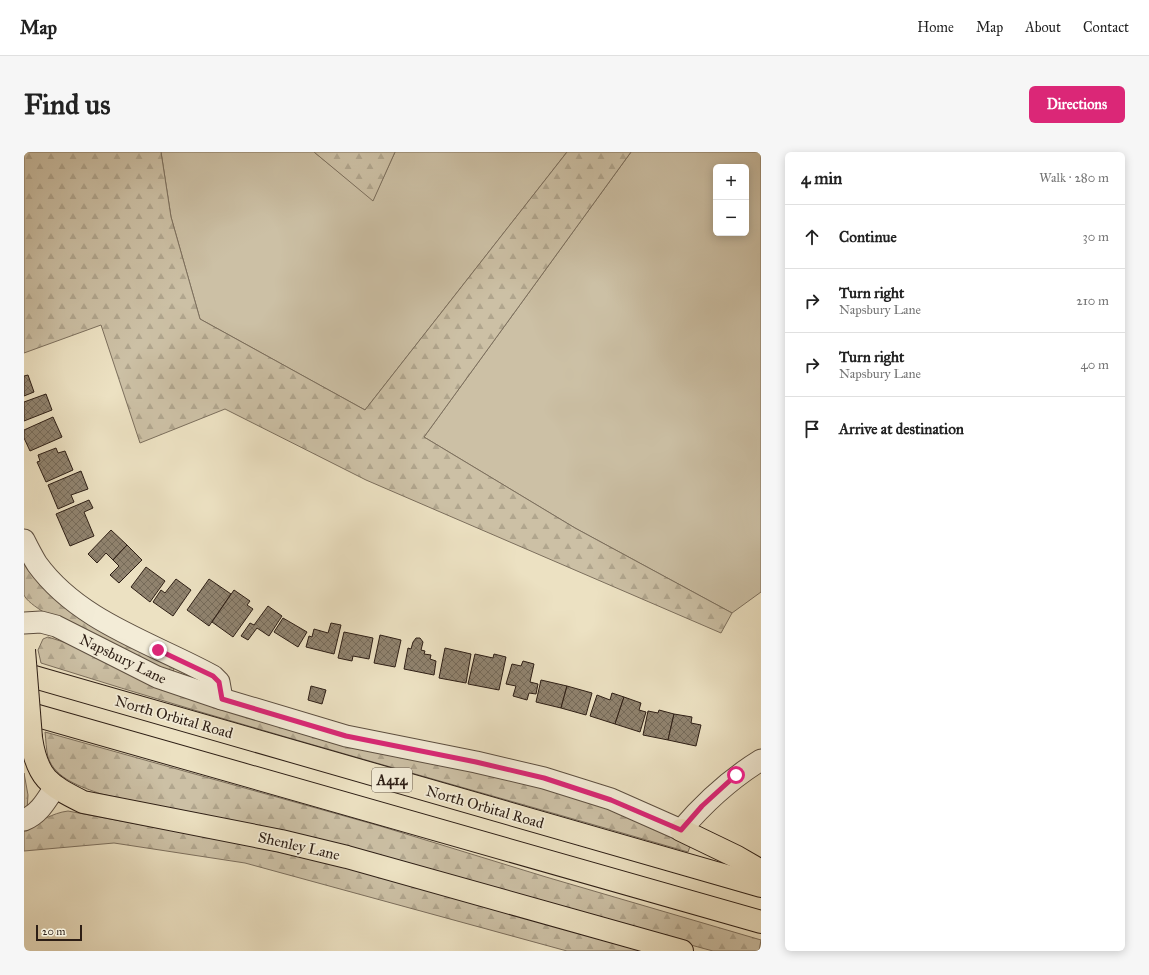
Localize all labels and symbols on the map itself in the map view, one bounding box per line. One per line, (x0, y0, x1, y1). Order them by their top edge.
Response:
street label: Napsbury Lane (77, 630, 169, 688)
route end (149, 641, 167, 659)
street label: North Orbital Road (113, 692, 235, 743)
route start (727, 766, 745, 784)
road number: A414 (372, 768, 412, 792)
street label: North Orbital Road (424, 782, 546, 833)
street label: Shenley Lane (256, 828, 342, 864)
scale bar (36, 923, 82, 942)

